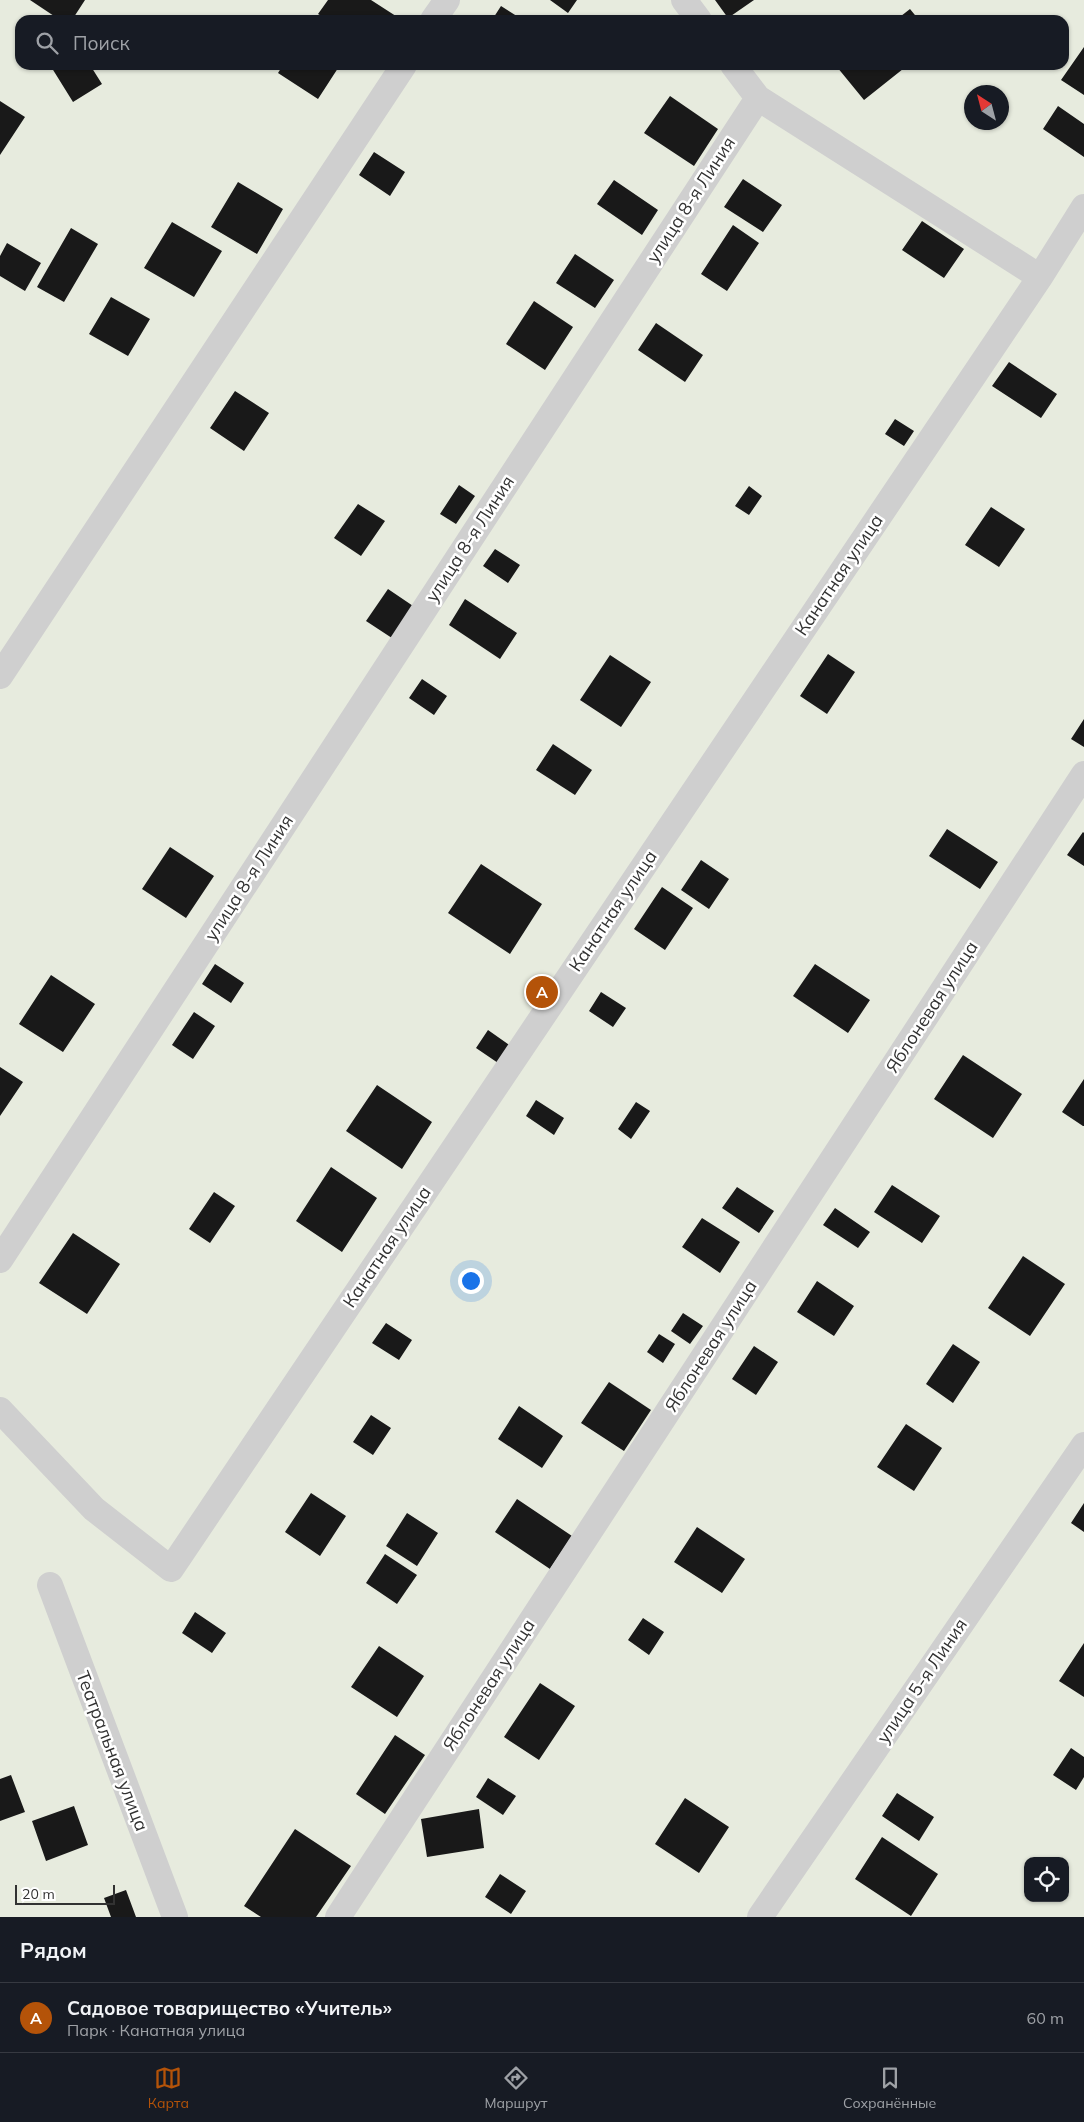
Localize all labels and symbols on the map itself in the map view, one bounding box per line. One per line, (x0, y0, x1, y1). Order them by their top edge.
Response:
north arrow (964, 85, 1009, 130)
street label: улица 8-я Линия (641, 132, 740, 267)
street label: улица 8-я Линия (420, 471, 519, 606)
street label: Канатная улица (789, 510, 888, 640)
street label: улица 8-я Линия (199, 810, 298, 945)
street label: Канатная улица (563, 846, 662, 976)
street label: Яблоневая улица (880, 937, 983, 1077)
pin: A (526, 973, 558, 1011)
street label: Канатная улица (337, 1182, 436, 1312)
your location (458, 1268, 484, 1294)
street label: Яблоневая улица (659, 1276, 762, 1416)
street label: улица 5-я Линия (871, 1614, 972, 1748)
street label: Яблоневая улица (437, 1615, 540, 1755)
street label: Театральная улица (71, 1667, 154, 1834)
scale bar (15, 1882, 115, 1905)

